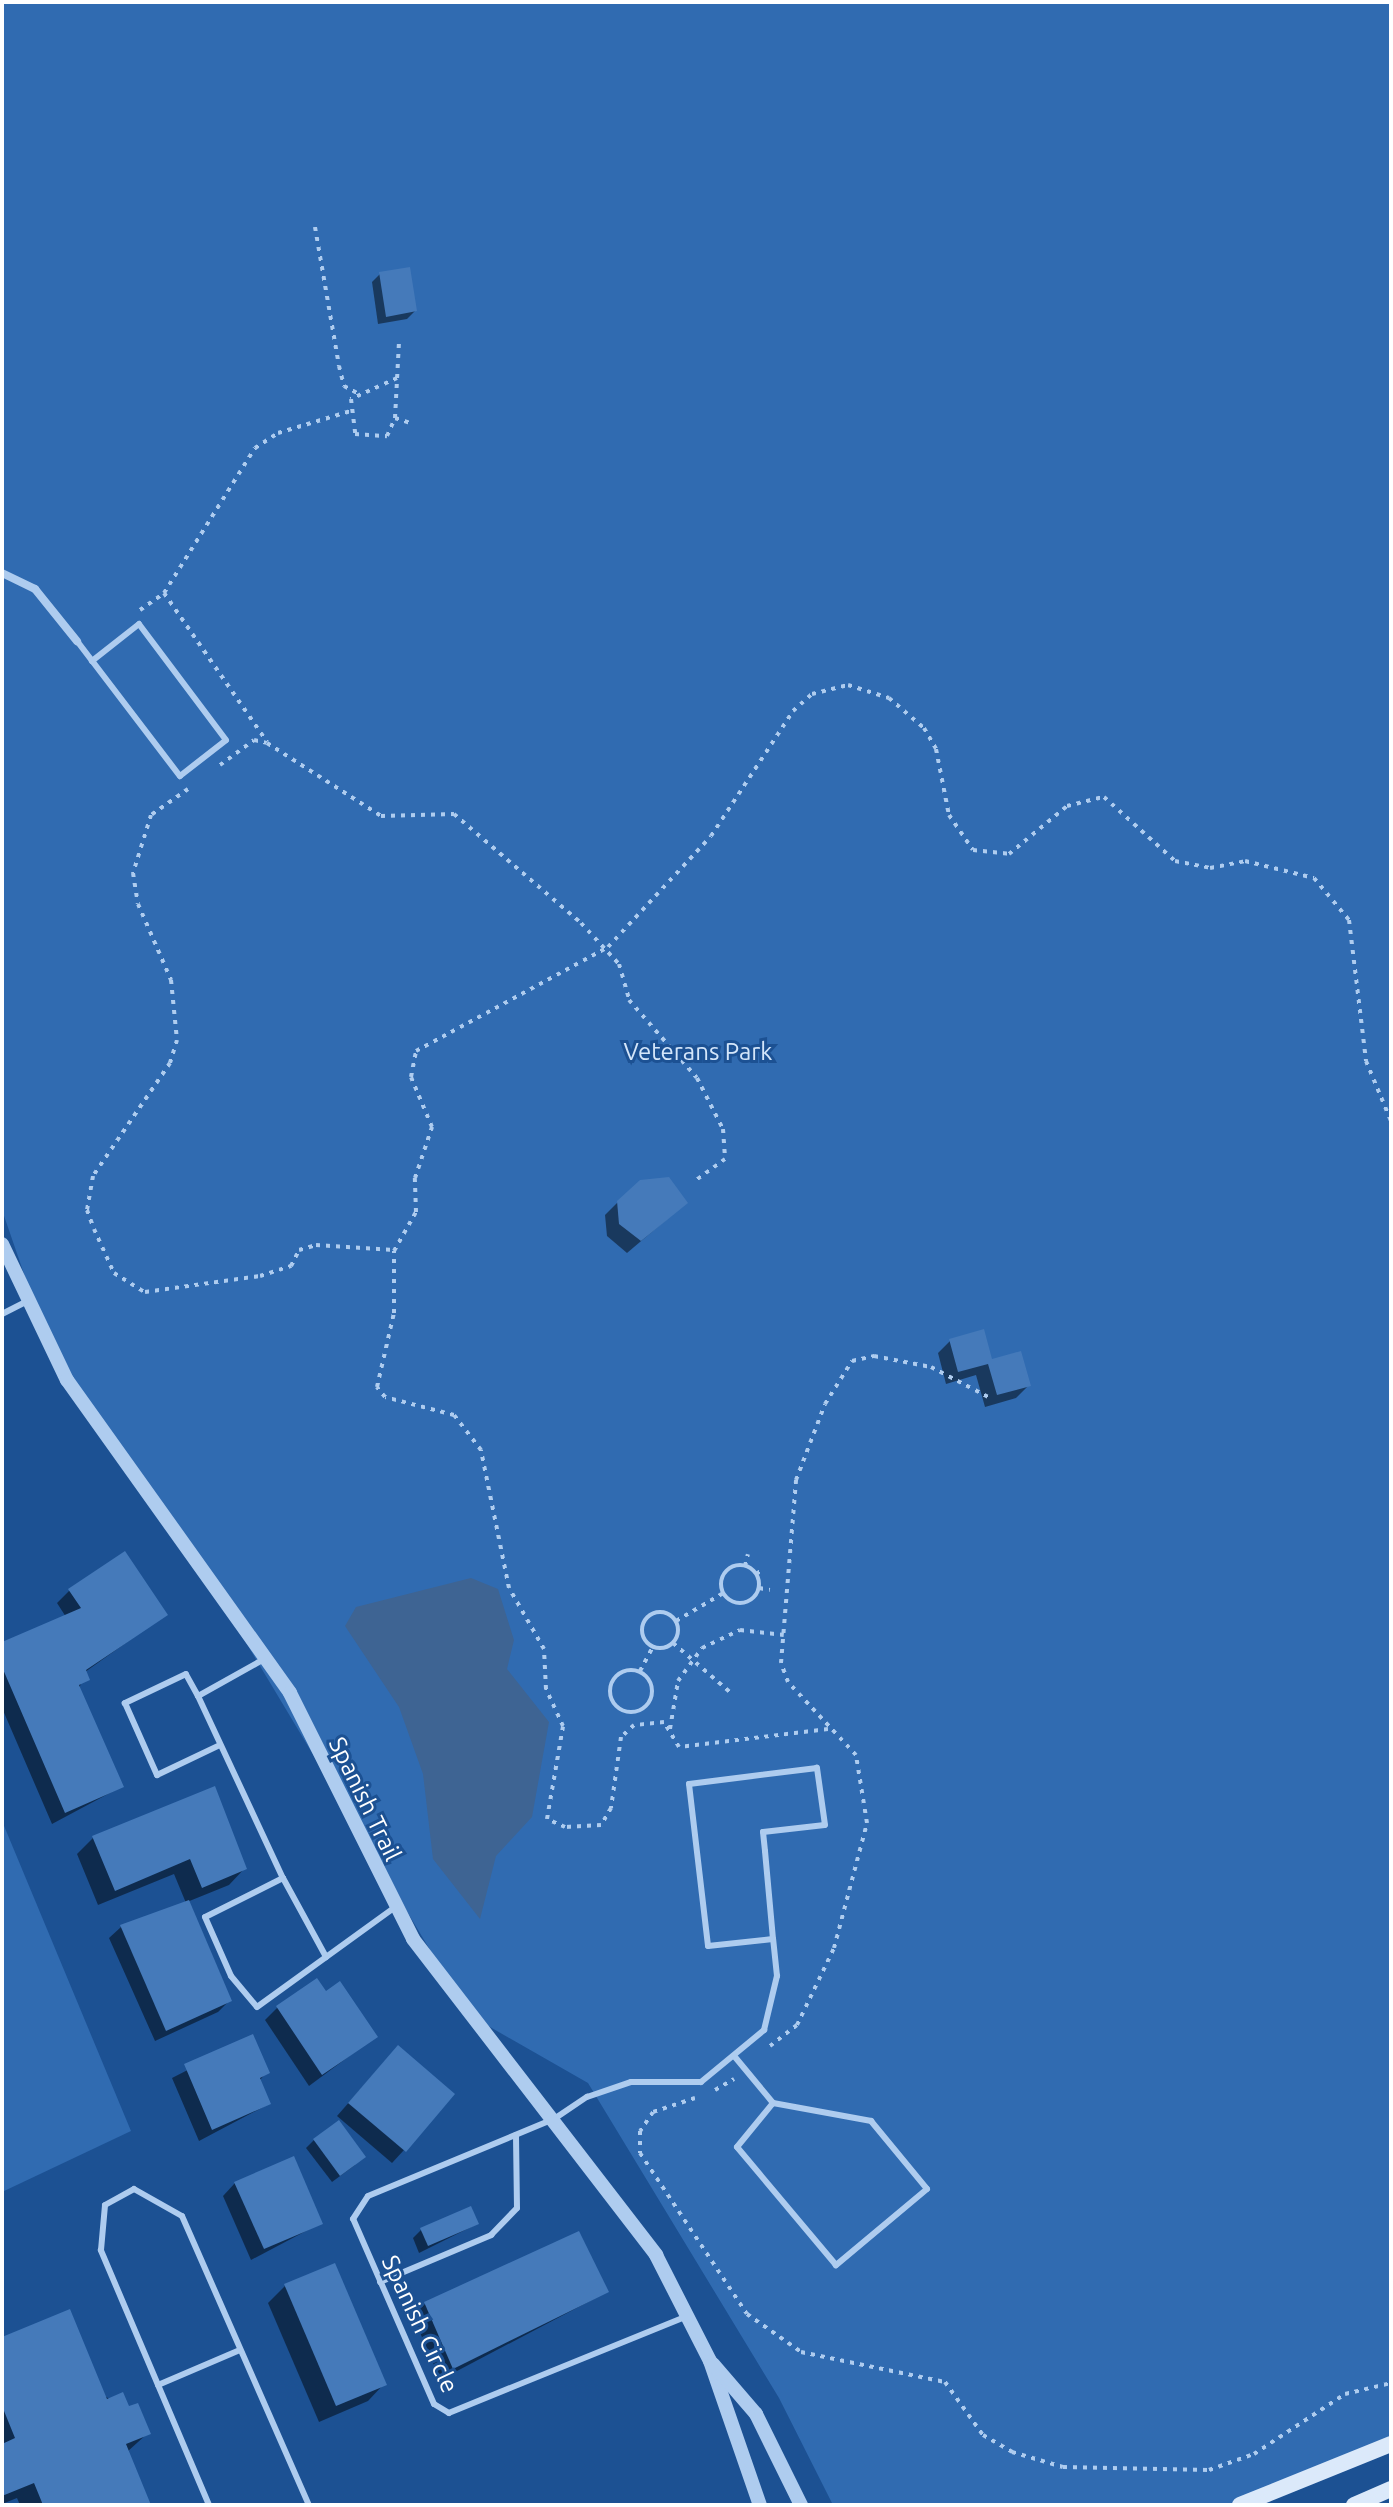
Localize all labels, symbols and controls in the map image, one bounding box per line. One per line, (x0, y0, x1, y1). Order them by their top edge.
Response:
park label: Veterans Park (624, 1038, 772, 1066)
street label: Spanish Trail (323, 1732, 407, 1866)
street label: Spanish Circle (376, 2251, 464, 2397)

